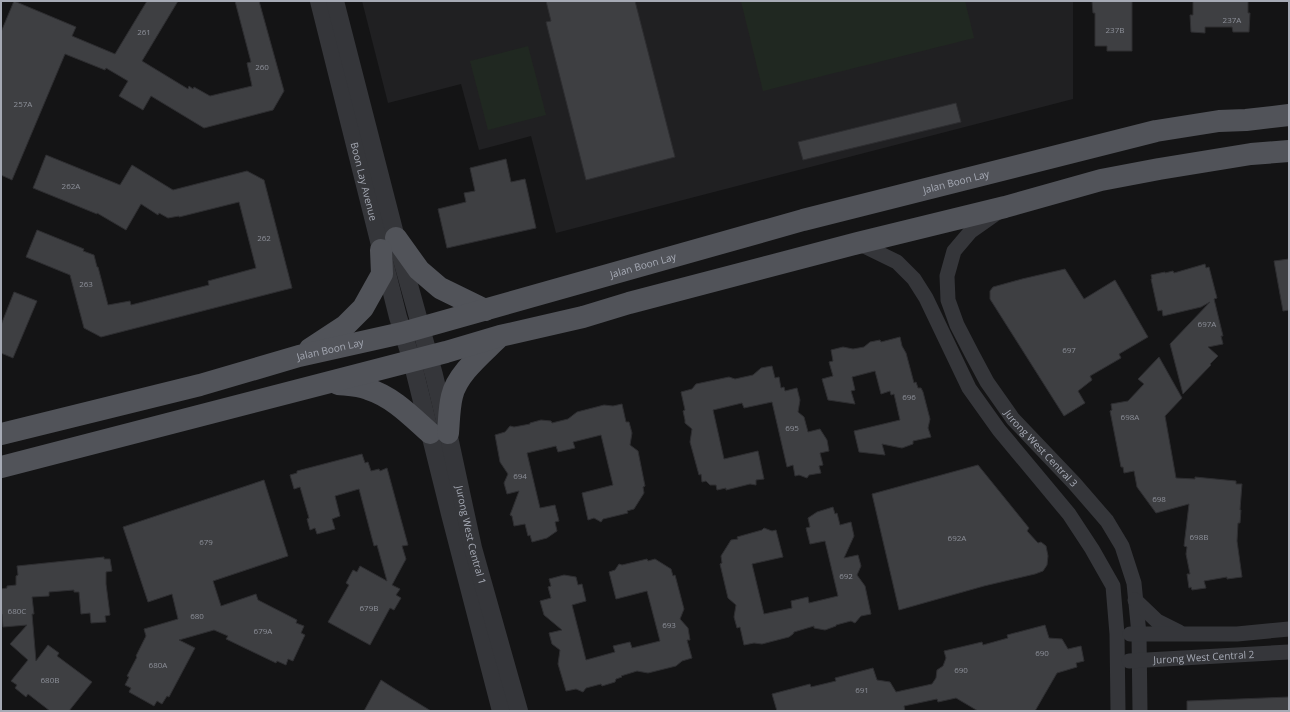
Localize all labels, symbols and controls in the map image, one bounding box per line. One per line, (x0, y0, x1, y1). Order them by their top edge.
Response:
house number: 237A (1223, 14, 1242, 25)
house number: 237B (1106, 24, 1124, 35)
house number: 261 (137, 26, 151, 37)
house number: 260 (255, 61, 269, 72)
house number: 257A (14, 98, 33, 109)
street label: Boon Lay Avenue (348, 141, 381, 223)
street label: Jalan Boon Lay (920, 166, 992, 197)
house number: 262A (62, 180, 81, 191)
house number: 262 (257, 232, 271, 243)
street label: Jalan Boon Lay (607, 249, 679, 281)
house number: 263 (79, 278, 93, 289)
house number: 697A (1198, 318, 1217, 329)
street label: Jalan Boon Lay (294, 335, 366, 364)
house number: 697 (1062, 344, 1076, 355)
house number: 696 (902, 391, 916, 402)
street label: Jurong West Central 3 (1001, 406, 1081, 490)
house number: 698A (1121, 411, 1140, 422)
house number: 695 (785, 422, 799, 433)
house number: 694 (513, 470, 527, 481)
street label: Jurong West Central 1 (452, 483, 490, 586)
house number: 698 (1152, 493, 1166, 504)
house number: 698B (1190, 531, 1208, 542)
house number: 692A (948, 532, 967, 543)
house number: 679 (199, 536, 213, 547)
house number: 692 (839, 570, 853, 581)
house number: 679B (360, 602, 378, 613)
house number: 680C (8, 605, 26, 616)
house number: 680 (190, 610, 204, 621)
house number: 693 (662, 619, 676, 630)
house number: 679A (254, 625, 273, 636)
house number: 690 (1035, 647, 1049, 658)
street label: Jurong West Central 2 (1152, 647, 1255, 667)
house number: 680A (149, 659, 168, 670)
house number: 690 (954, 664, 968, 675)
house number: 680B (41, 674, 59, 685)
house number: 691 (855, 684, 869, 695)

